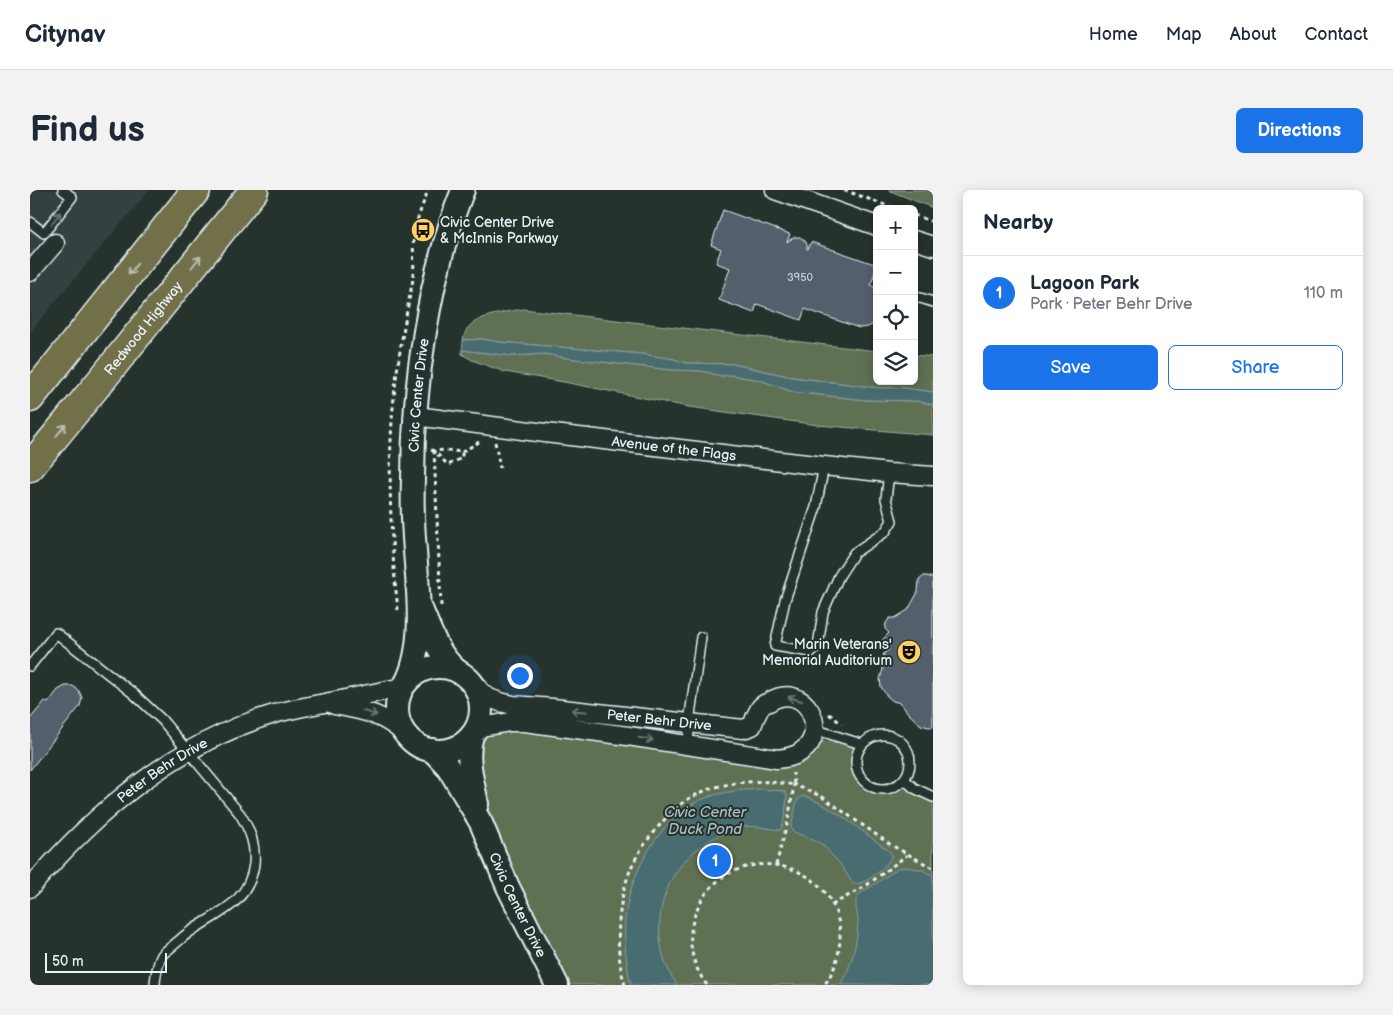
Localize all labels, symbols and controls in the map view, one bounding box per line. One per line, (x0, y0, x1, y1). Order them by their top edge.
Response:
text: Citynav (25, 20, 106, 49)
text: Home (1089, 24, 1138, 45)
text: Map (1166, 24, 1202, 45)
text: About (1230, 24, 1277, 45)
text: Contact (1305, 24, 1368, 45)
button: Directions (1236, 108, 1363, 153)
text: Find us (30, 109, 145, 152)
map controls (873, 205, 918, 385)
button: + (873, 205, 918, 250)
text: Nearby (983, 210, 1053, 235)
one-way arrow (50, 212, 61, 225)
place label: Civic Center Drive & McInnis Parkway (440, 214, 559, 247)
bus stop icon: Civic Center Drive & McInnis Parkway (410, 217, 436, 243)
button: − (873, 250, 918, 295)
one-way arrow (191, 256, 202, 269)
one-way arrow (128, 262, 139, 275)
house number: 3950 (787, 271, 813, 284)
text: Lagoon Park (1030, 272, 1139, 295)
street label: Redwood Highway (100, 277, 186, 379)
text: 1 (996, 284, 1002, 303)
text: 110 m (1304, 284, 1343, 303)
button: locate (873, 295, 918, 340)
text: Park · Peter Behr Drive (1030, 295, 1192, 314)
street label: Civic Center Drive (405, 337, 432, 452)
button: layers (873, 340, 918, 385)
button: Save (983, 345, 1158, 390)
button: Share (1168, 345, 1343, 390)
one-way arrow (56, 423, 67, 436)
street label: Avenue of the Flags (611, 432, 737, 464)
place label: Marin Veterans' Memorial Auditorium (762, 636, 892, 669)
theatre icon: Marin Veterans' Memorial Auditorium (896, 639, 922, 665)
your location (507, 663, 533, 689)
one-way arrow (788, 694, 803, 703)
one-way arrow (572, 706, 588, 716)
street label: Peter Behr Drive (606, 706, 713, 734)
one-way arrow (361, 708, 377, 718)
street label: Peter Behr Drive (114, 734, 210, 806)
one-way arrow (637, 734, 653, 744)
water label: Civic Center Duck Pond (664, 803, 748, 839)
pin: 1 (699, 842, 731, 880)
street label: Civic Center Drive (486, 850, 550, 960)
scale bar (45, 950, 168, 973)
text: 50 m (52, 953, 84, 970)

